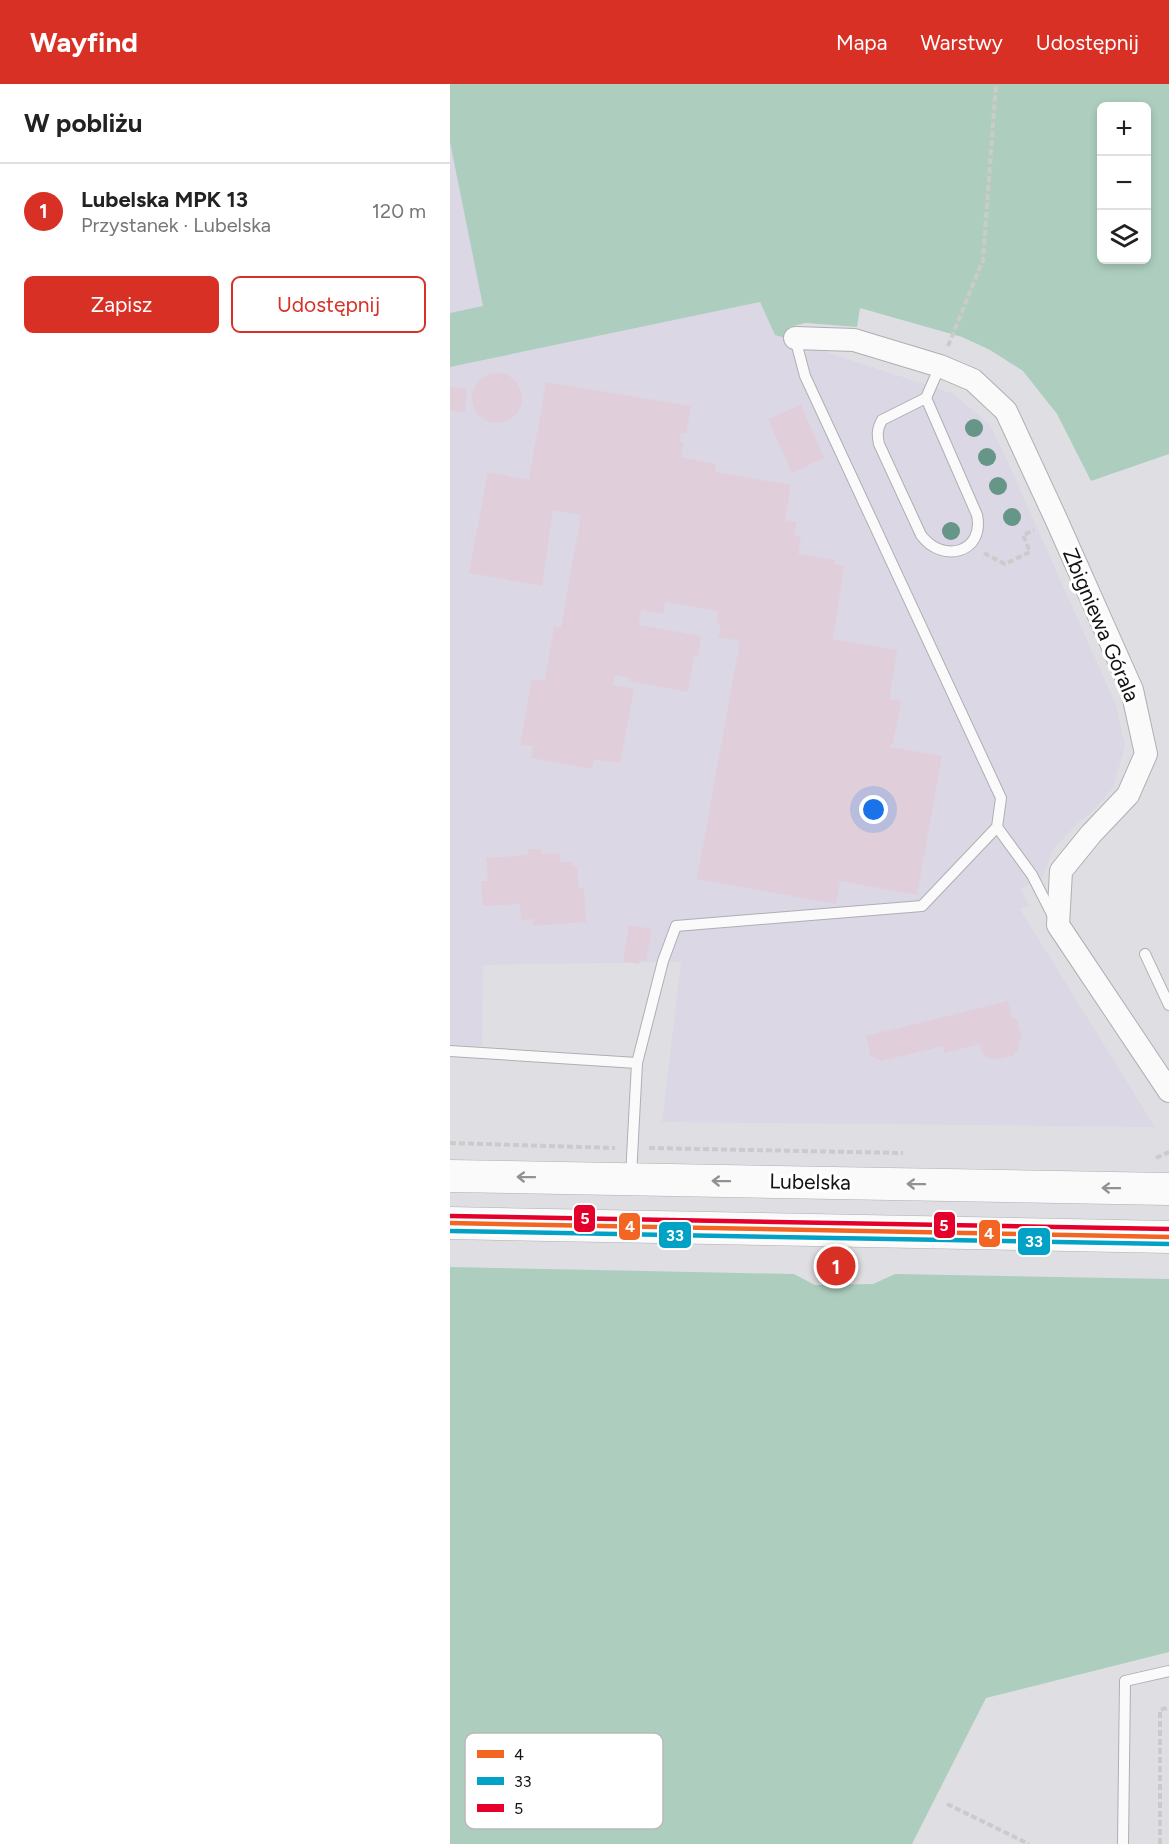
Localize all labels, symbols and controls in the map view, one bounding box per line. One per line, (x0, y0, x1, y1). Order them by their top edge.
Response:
text: Wayfind (30, 25, 138, 59)
text: Mapa (836, 30, 887, 55)
text: Warstwy (920, 30, 1003, 55)
text: Udostępnij (1036, 30, 1139, 55)
map controls (1097, 102, 1151, 264)
button: + (1097, 102, 1151, 156)
text: W pobliżu (24, 107, 142, 139)
button: − (1097, 156, 1151, 210)
text: Lubelska MPK 13 (81, 186, 248, 213)
text: 1 (39, 199, 48, 223)
text: 120 m (372, 199, 426, 223)
button: layers (1097, 210, 1151, 264)
text: Przystanek · Lubelska (81, 213, 271, 237)
button: Zapisz (24, 276, 219, 333)
button: Udostępnij (231, 276, 426, 333)
street label: Zbigniewa Górala (1058, 544, 1145, 705)
your location (859, 795, 888, 824)
street label: Lubelska (769, 1168, 851, 1195)
one-way arrow (516, 1171, 536, 1183)
one-way arrow (711, 1175, 731, 1186)
one-way arrow (906, 1178, 926, 1190)
one-way arrow (1101, 1182, 1121, 1193)
line badge: 5 (573, 1204, 596, 1233)
text: 5 (580, 1209, 590, 1228)
line badge: 5 (933, 1211, 956, 1239)
line badge: 4 (618, 1212, 641, 1241)
text: 5 (939, 1216, 949, 1235)
text: 4 (625, 1217, 635, 1236)
line badge: 4 (978, 1219, 1001, 1248)
line badge: 33 (658, 1221, 692, 1249)
text: 4 (984, 1224, 994, 1243)
text: 33 (666, 1226, 684, 1245)
line badge: 33 (1017, 1227, 1051, 1256)
text: 33 (1025, 1232, 1043, 1251)
pin: 1 (816, 1244, 856, 1288)
legend (465, 1733, 663, 1829)
text: 4 (514, 1745, 524, 1764)
text: 33 (514, 1772, 531, 1791)
text: 5 (514, 1799, 523, 1818)

